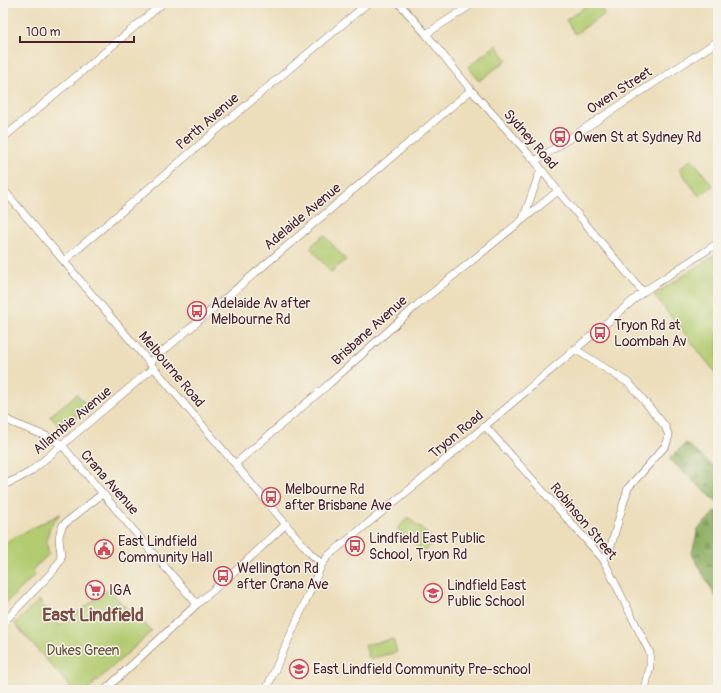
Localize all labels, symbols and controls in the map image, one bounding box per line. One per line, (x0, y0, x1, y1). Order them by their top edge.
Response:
scale bar (20, 18, 134, 44)
text: 100 m (26, 25, 61, 40)
street label: Owen Street (584, 63, 655, 118)
street label: Perth Avenue (172, 89, 242, 153)
street label: Sydney Road (500, 106, 561, 173)
bus stop icon: Owen St at Sydney Rd (549, 126, 571, 148)
place label: Owen St at Sydney Rd (574, 129, 701, 146)
street label: Adelaide Avenue (260, 179, 344, 254)
street label: Brisbane Avenue (328, 292, 411, 369)
place label: Adelaide Av after Melbourne Rd (211, 295, 311, 328)
bus stop icon: Adelaide Av after Melbourne Rd (186, 300, 208, 322)
place label: Tryon Rd at Loombah Av (614, 317, 686, 350)
bus stop icon: Tryon Rd at Loombah Av (589, 322, 611, 344)
street label: Melbourne Road (135, 328, 208, 411)
street label: Allambie Avenue (30, 383, 115, 458)
street label: Tryon Road (426, 407, 487, 462)
street label: Crana Avenue (77, 446, 142, 518)
street label: Robinson Street (547, 479, 621, 563)
place label: Melbourne Rd after Brisbane Ave (285, 481, 392, 514)
bus stop icon: Melbourne Rd after Brisbane Ave (260, 486, 282, 508)
place label: Lindfield East Public School, Tryon Rd (369, 530, 486, 563)
place label: East Lindfield Community Hall (118, 533, 213, 566)
bus stop icon: Lindfield East Public School, Tryon Rd (344, 535, 366, 557)
public building icon: East Lindfield Community Hall (93, 538, 115, 560)
place label: Wellington Rd after Crana Ave (237, 560, 329, 593)
bus stop icon: Wellington Rd after Crana Ave (212, 565, 234, 587)
place label: Lindfield East Public School (447, 577, 526, 610)
supermarket icon: IGA (84, 579, 106, 601)
place label: IGA (109, 582, 131, 599)
school or university icon: Lindfield East Public School (422, 582, 444, 604)
district label: East Lindfield (42, 604, 144, 627)
park label: Dukes Green (46, 642, 120, 659)
school or university icon: East Lindfield Community Pre-school (288, 658, 310, 680)
place label: East Lindfield Community Pre-school (313, 661, 531, 678)

